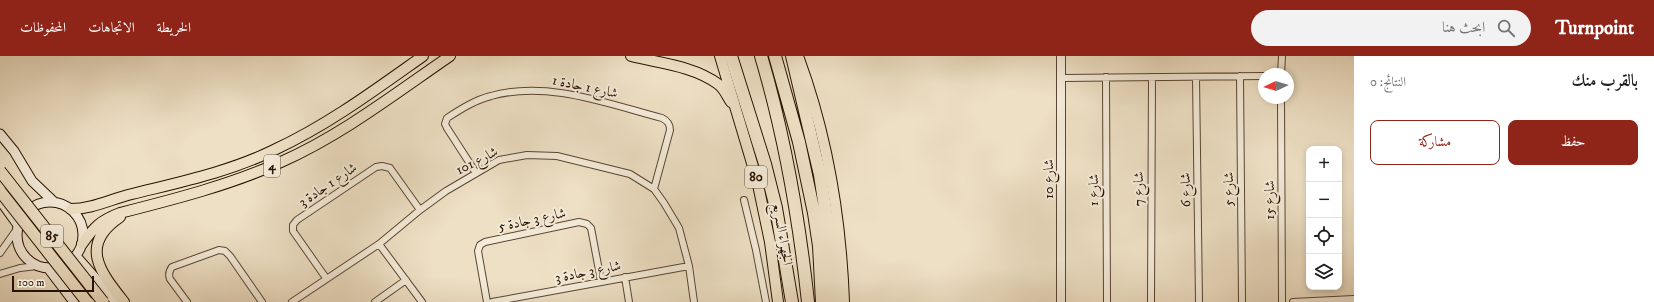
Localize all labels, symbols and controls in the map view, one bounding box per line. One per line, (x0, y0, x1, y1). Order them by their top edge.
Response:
search box (1251, 10, 1531, 46)
icon: search (1495, 17, 1517, 39)
text: Turnpoint (1555, 17, 1634, 40)
text: ابحث هنا (1442, 18, 1485, 37)
text: المحفوظات (20, 19, 66, 37)
text: الاتجاهات (88, 19, 135, 37)
text: الخريطة (157, 19, 191, 37)
north arrow (1258, 68, 1294, 104)
text: بالقرب منك (1572, 70, 1638, 92)
street label: شارع 1 جادة 1 (550, 71, 620, 105)
text: النتائج: 0 (1370, 74, 1406, 90)
button: مشاركة (1370, 120, 1500, 165)
button: حفظ (1508, 120, 1638, 165)
street label: شارع 101 (453, 143, 502, 181)
map controls (1306, 146, 1342, 290)
button: + (1306, 146, 1342, 182)
road number: 4 (264, 155, 280, 177)
street label: شارع 1 جادة 3 (295, 159, 362, 213)
street label: شارع 10 (1040, 159, 1060, 199)
road number: 80 (745, 166, 767, 188)
street label: شارع 7 (1130, 172, 1150, 206)
street label: شارع 6 (1177, 172, 1197, 207)
street label: شارع 5 (1220, 172, 1240, 206)
street label: شارع 1 (1085, 174, 1105, 206)
street label: شارع 15 (1261, 180, 1281, 220)
button: − (1306, 182, 1342, 218)
street label: الجهراء السريع (764, 201, 796, 267)
street label: شارع 3 جادة 5 (497, 204, 568, 238)
button: locate (1306, 218, 1342, 254)
road number: 85 (41, 225, 63, 247)
button: layers (1306, 254, 1342, 290)
street label: شارع 3 جادة 3 (553, 257, 623, 289)
scale bar (12, 274, 94, 293)
text: 100 m (18, 276, 44, 290)

